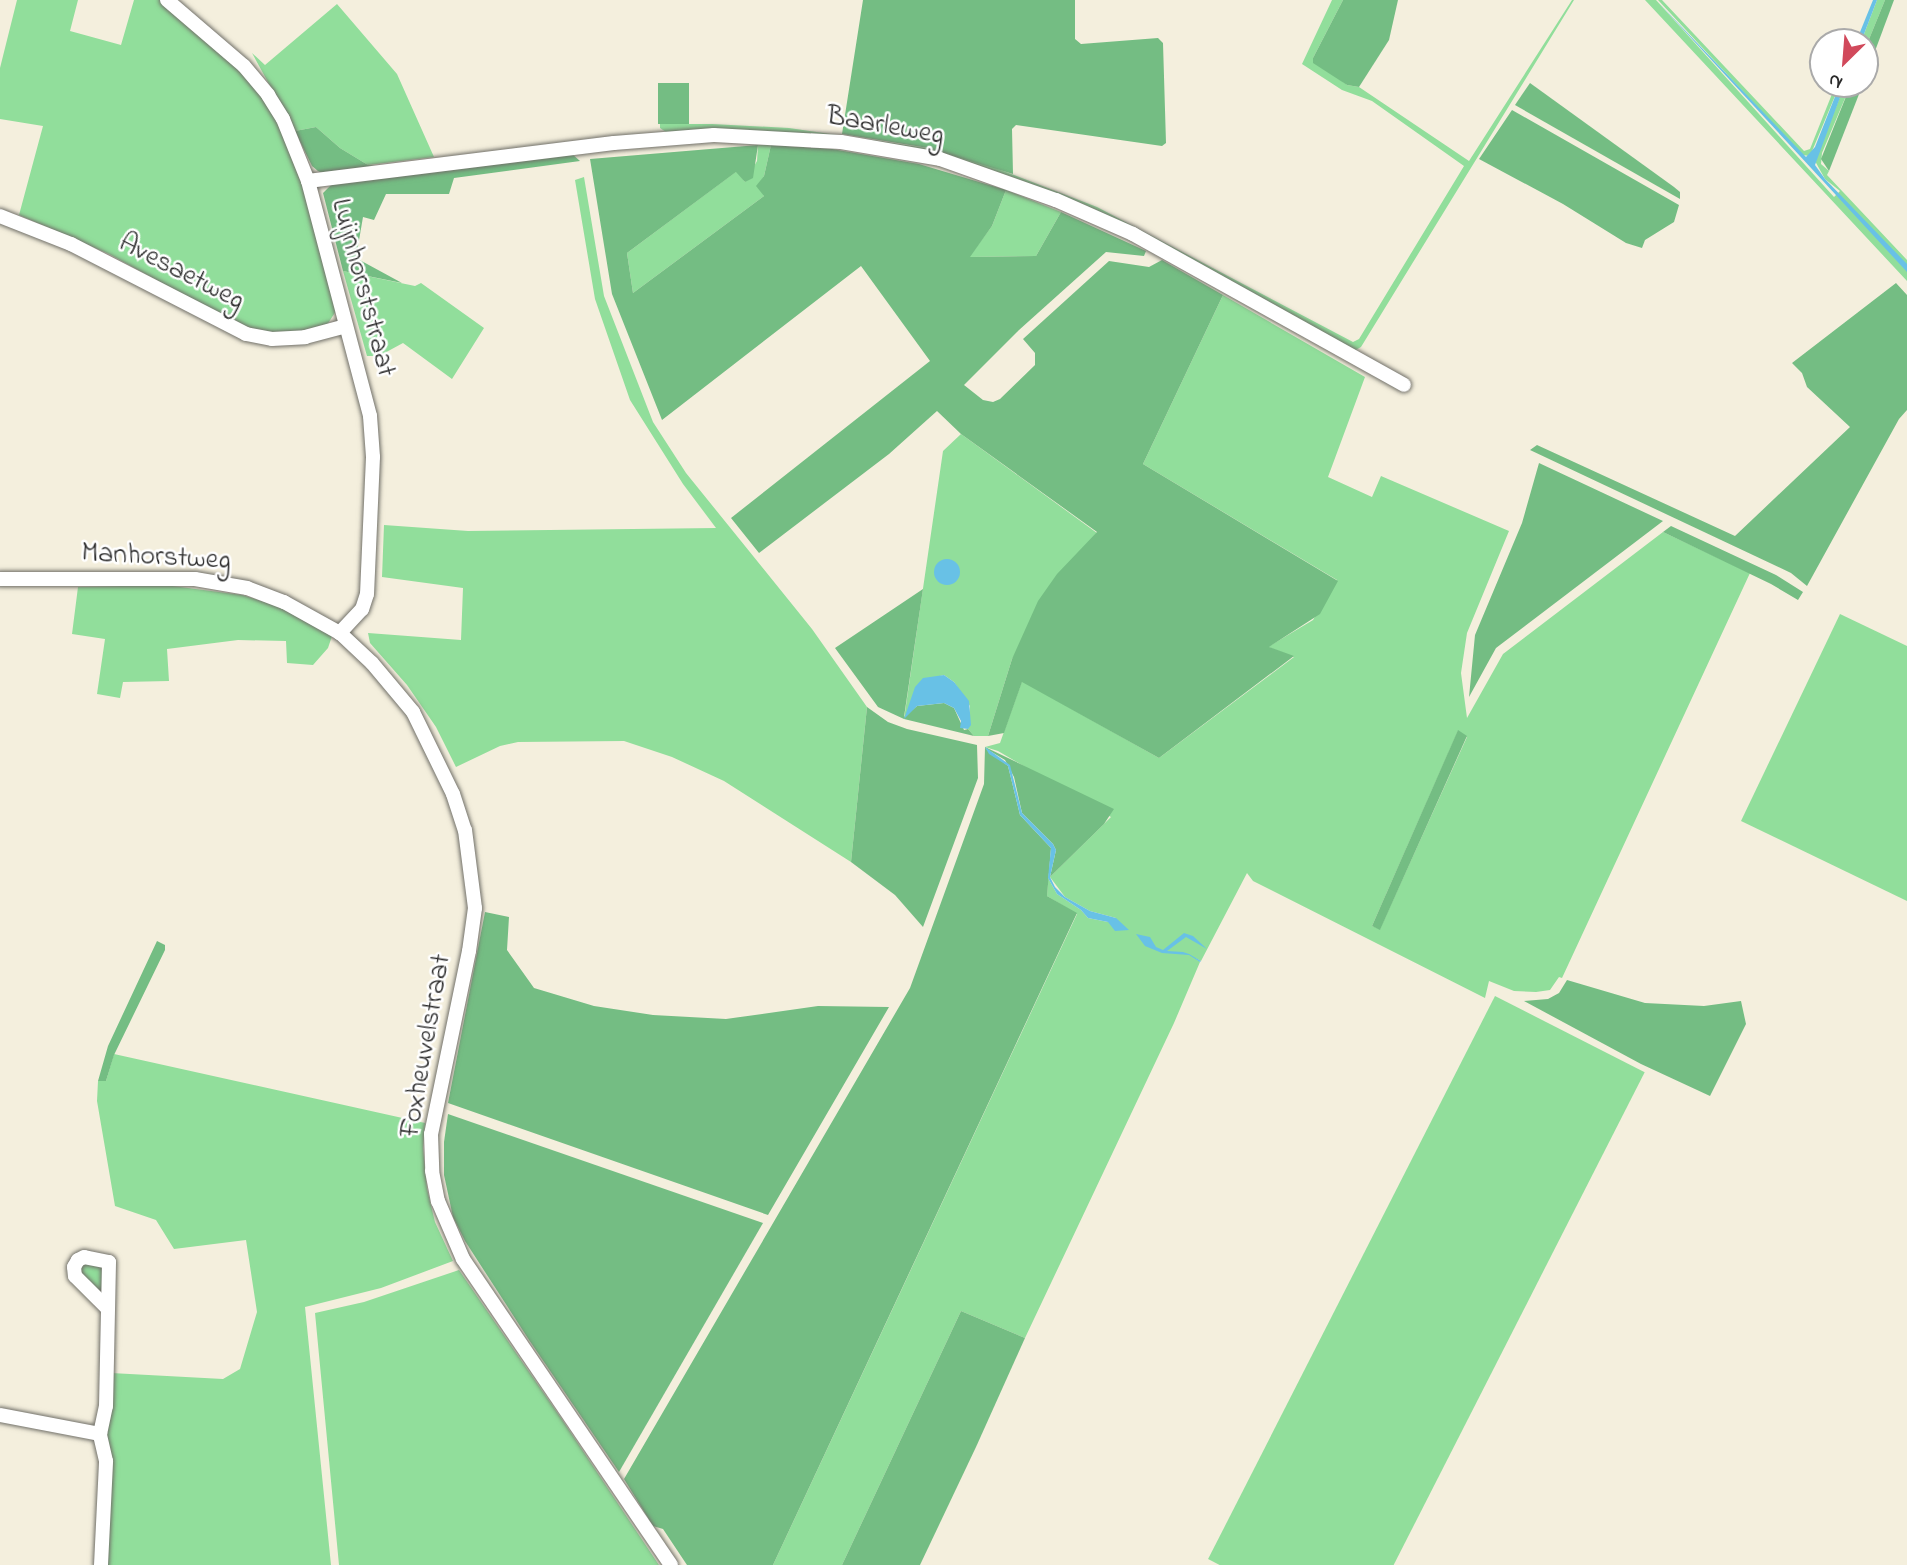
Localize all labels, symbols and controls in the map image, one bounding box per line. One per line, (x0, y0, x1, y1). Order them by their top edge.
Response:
north arrow (1809, 28, 1879, 98)
text: N (1824, 66, 1847, 96)
street label: Baarleweg (824, 100, 946, 154)
street label: Luijnhorststraat (322, 195, 402, 381)
street label: Avesaetweg (113, 227, 249, 319)
street label: Manhorstweg (80, 537, 232, 579)
street label: Foxheuvelstraat (394, 952, 460, 1140)

